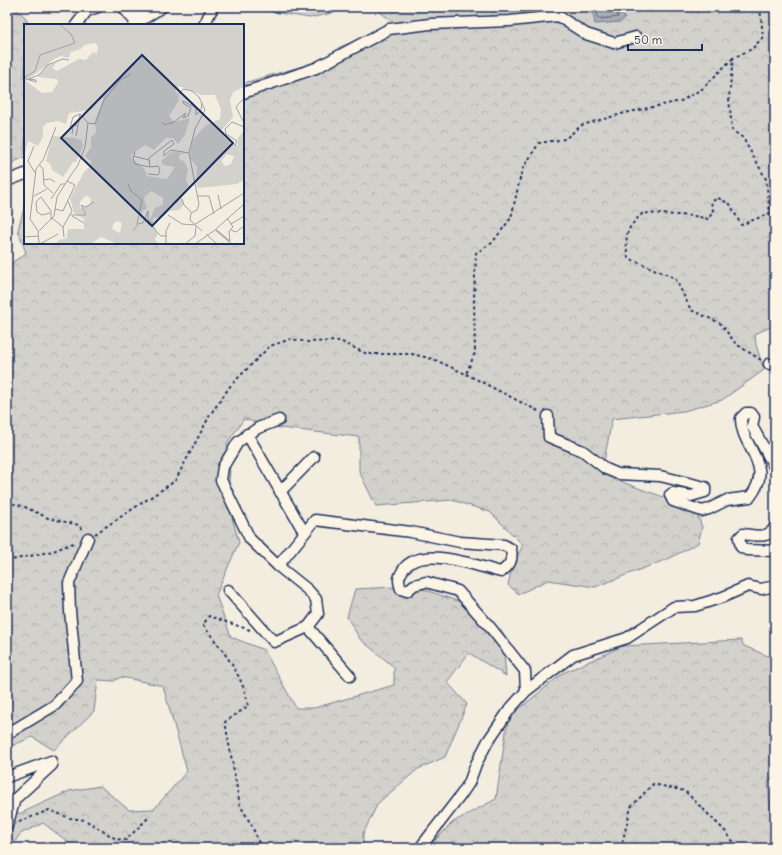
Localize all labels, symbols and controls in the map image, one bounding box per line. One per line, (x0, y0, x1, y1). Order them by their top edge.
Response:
inset map (24, 24, 244, 244)
scale bar (628, 26, 702, 52)
text: 50 m (634, 32, 663, 47)

